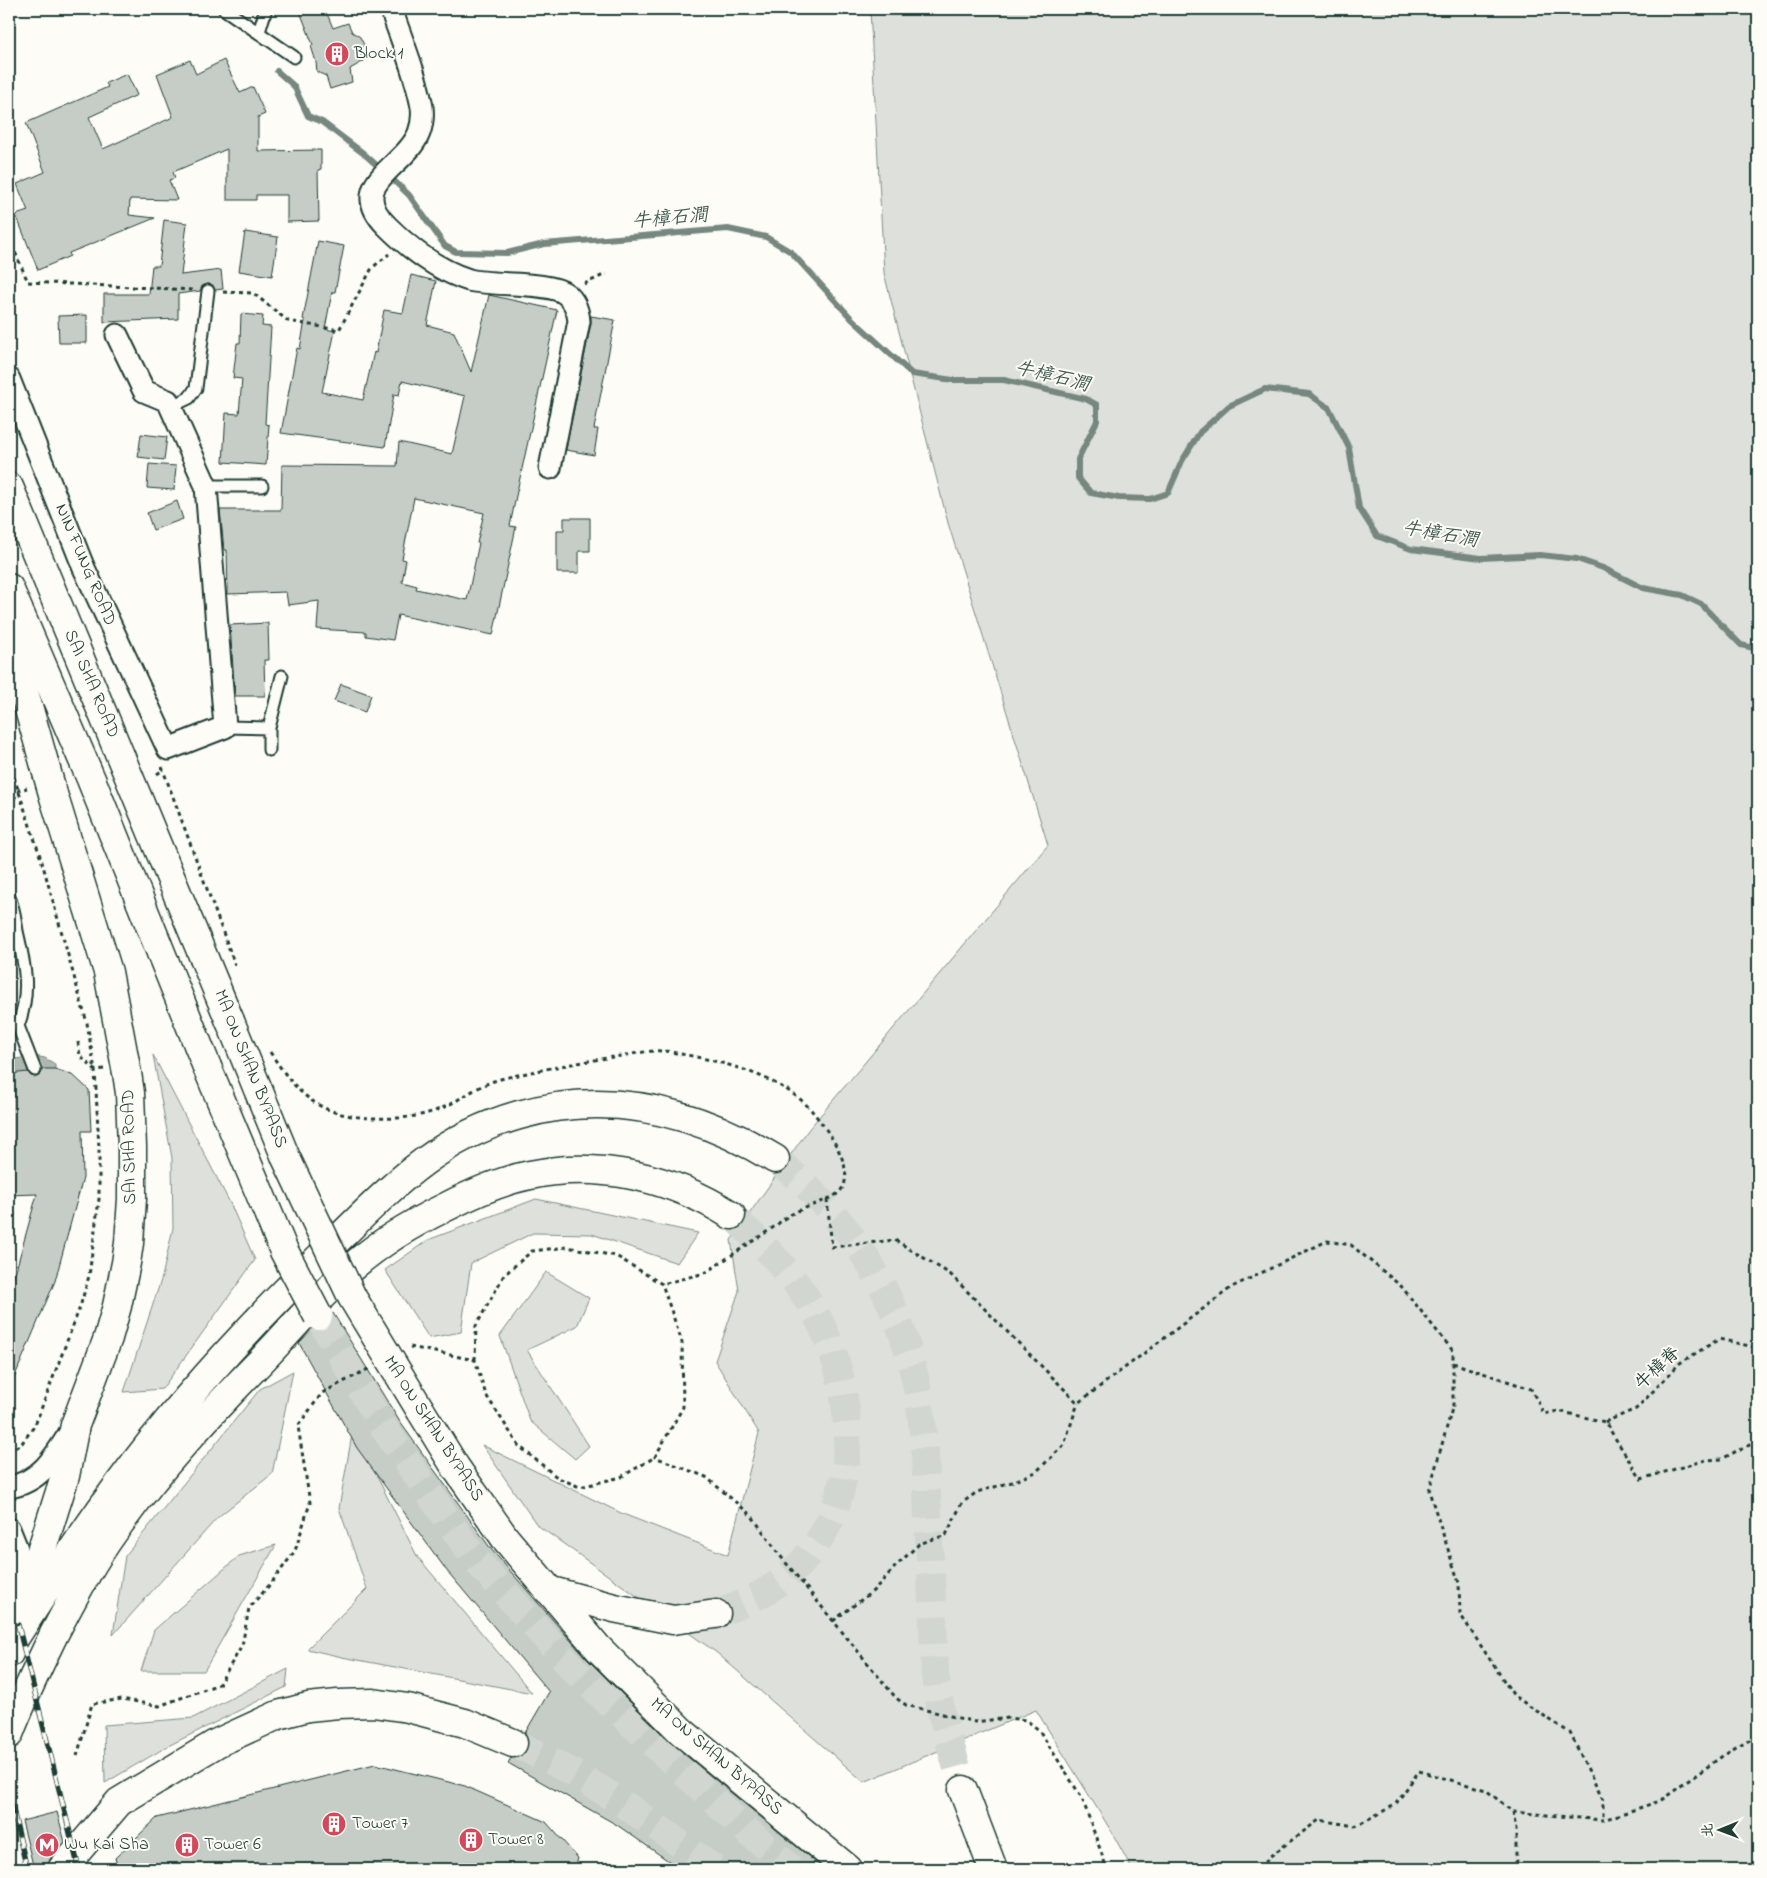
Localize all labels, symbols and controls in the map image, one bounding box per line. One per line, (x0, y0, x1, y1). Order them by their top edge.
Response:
building icon: Block 1 (324, 41, 350, 67)
place label: Block 1 (353, 41, 404, 67)
water label: 牛樟石澗 (631, 202, 711, 236)
water label: 牛樟石澗 (1012, 355, 1094, 400)
street label: NIN FUNG ROAD (48, 500, 122, 630)
water label: 牛樟石澗 (1400, 515, 1482, 555)
street label: SAI SHA ROAD (57, 626, 125, 742)
street label: MA ON SHAN BYPASS (206, 986, 294, 1152)
street label: SAI SHA ROAD (116, 1089, 144, 1205)
street label: 牛樟脊 (1629, 1341, 1687, 1397)
street label: MA ON SHAN BYPASS (376, 1351, 490, 1507)
street label: MA ON SHAN BYPASS (644, 1692, 788, 1822)
north arrow (1694, 1806, 1744, 1856)
building icon: Tower 7 (321, 1811, 347, 1837)
place label: Tower 7 (352, 1811, 409, 1837)
text: 北 (1698, 1823, 1719, 1837)
building icon: Tower 8 (458, 1827, 484, 1853)
place label: Tower 8 (488, 1827, 544, 1853)
metro station icon: Wu Kai Sha (34, 1832, 60, 1858)
place label: Wu Kai Sha (64, 1832, 149, 1858)
building icon: Tower 6 (174, 1832, 200, 1858)
place label: Tower 6 (204, 1832, 261, 1858)

